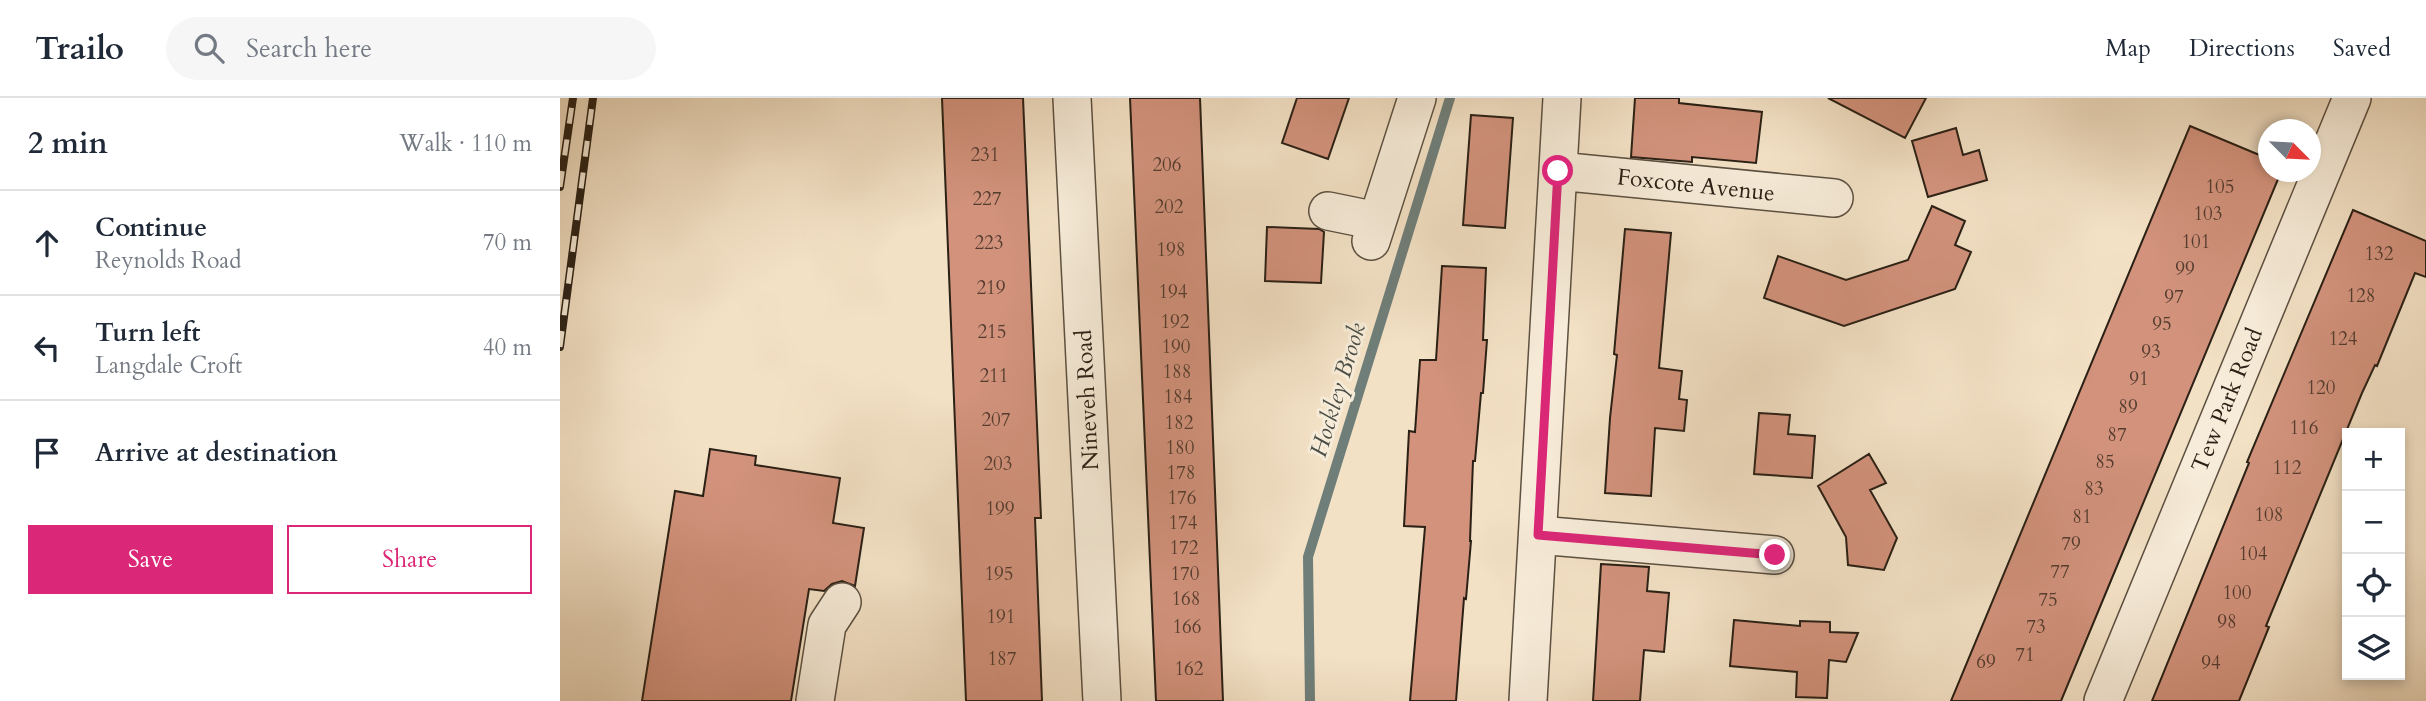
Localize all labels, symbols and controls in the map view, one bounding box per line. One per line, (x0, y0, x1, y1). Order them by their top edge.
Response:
search box (166, 17, 656, 80)
text: Trailo (35, 26, 124, 71)
icon: search (190, 29, 228, 67)
text: Search here (246, 31, 372, 66)
text: Map (2105, 32, 2151, 65)
text: Directions (2189, 32, 2295, 65)
text: Saved (2333, 32, 2391, 65)
north arrow (2258, 119, 2321, 182)
text: 2 min (28, 123, 108, 164)
text: Walk · 110 m (399, 128, 532, 159)
house number: 231 (970, 142, 1000, 168)
house number: 206 (1152, 152, 1182, 178)
route start (1542, 155, 1573, 186)
street label: Foxcote Avenue (1616, 161, 1776, 209)
house number: 105 (2205, 174, 2235, 200)
house number: 227 (972, 186, 1002, 212)
house number: 202 (1154, 194, 1184, 220)
house number: 103 (2193, 201, 2223, 227)
text: Continue (95, 210, 207, 245)
icon: ahead (28, 224, 66, 262)
text: 70 m (483, 227, 532, 258)
house number: 101 (2181, 229, 2211, 255)
house number: 223 (974, 230, 1004, 256)
house number: 198 (1156, 237, 1186, 263)
house number: 132 (2364, 241, 2394, 267)
text: Reynolds Road (95, 245, 242, 276)
house number: 99 (2175, 256, 2195, 282)
house number: 219 (976, 275, 1006, 301)
house number: 194 (1158, 279, 1188, 305)
house number: 128 (2346, 283, 2376, 309)
house number: 97 (2164, 284, 2184, 310)
house number: 192 (1160, 309, 1190, 335)
house number: 95 (2152, 311, 2172, 337)
text: Turn left (95, 315, 200, 350)
house number: 215 (977, 319, 1007, 345)
water label: Hockley Brook (1302, 319, 1374, 461)
street label: Tew Park Road (2184, 323, 2270, 477)
house number: 124 (2328, 326, 2358, 352)
street label: Nineveh Road (1068, 328, 1106, 471)
icon: left (28, 329, 66, 367)
text: 40 m (483, 332, 532, 363)
house number: 190 (1161, 334, 1191, 360)
house number: 93 (2141, 339, 2161, 365)
text: Langdale Croft (95, 350, 242, 381)
house number: 188 (1162, 359, 1192, 385)
house number: 211 (979, 363, 1009, 389)
house number: 91 (2129, 366, 2149, 392)
house number: 120 (2306, 375, 2336, 401)
house number: 184 (1163, 384, 1193, 410)
house number: 89 (2118, 394, 2138, 420)
house number: 207 (981, 407, 1011, 433)
house number: 182 (1164, 410, 1194, 436)
house number: 116 (2289, 415, 2319, 441)
house number: 87 (2107, 422, 2127, 448)
map controls (2342, 428, 2405, 680)
button: + (2342, 428, 2405, 491)
icon: arrive (28, 434, 66, 472)
text: Arrive at destination (95, 435, 338, 470)
house number: 180 (1165, 435, 1195, 461)
house number: 85 (2095, 449, 2115, 475)
house number: 203 (983, 451, 1013, 477)
house number: 112 (2272, 455, 2302, 481)
house number: 178 (1166, 460, 1196, 486)
house number: 83 (2084, 476, 2104, 502)
house number: 176 (1167, 485, 1197, 511)
button: − (2342, 491, 2405, 554)
house number: 199 (985, 496, 1015, 522)
house number: 108 (2254, 502, 2284, 528)
house number: 81 (2072, 504, 2092, 530)
house number: 174 (1168, 510, 1198, 536)
button: Save (28, 525, 273, 594)
button: Share (287, 525, 532, 594)
house number: 79 (2061, 531, 2081, 557)
house number: 172 (1169, 535, 1199, 561)
route end (1759, 539, 1790, 570)
house number: 104 (2238, 541, 2268, 567)
button: locate (2342, 554, 2405, 617)
house number: 77 (2050, 559, 2070, 585)
house number: 195 (984, 561, 1014, 587)
house number: 170 (1170, 561, 1200, 587)
house number: 100 (2222, 580, 2252, 606)
house number: 168 (1171, 586, 1201, 612)
house number: 75 (2038, 587, 2058, 613)
house number: 191 (986, 604, 1016, 630)
house number: 98 (2217, 609, 2237, 635)
house number: 166 (1172, 614, 1202, 640)
house number: 73 (2026, 614, 2046, 640)
button: layers (2342, 617, 2405, 680)
house number: 71 (2015, 642, 2035, 668)
house number: 187 (987, 646, 1017, 672)
house number: 69 (1976, 649, 1996, 675)
house number: 94 (2201, 650, 2221, 676)
house number: 162 (1174, 656, 1204, 682)

